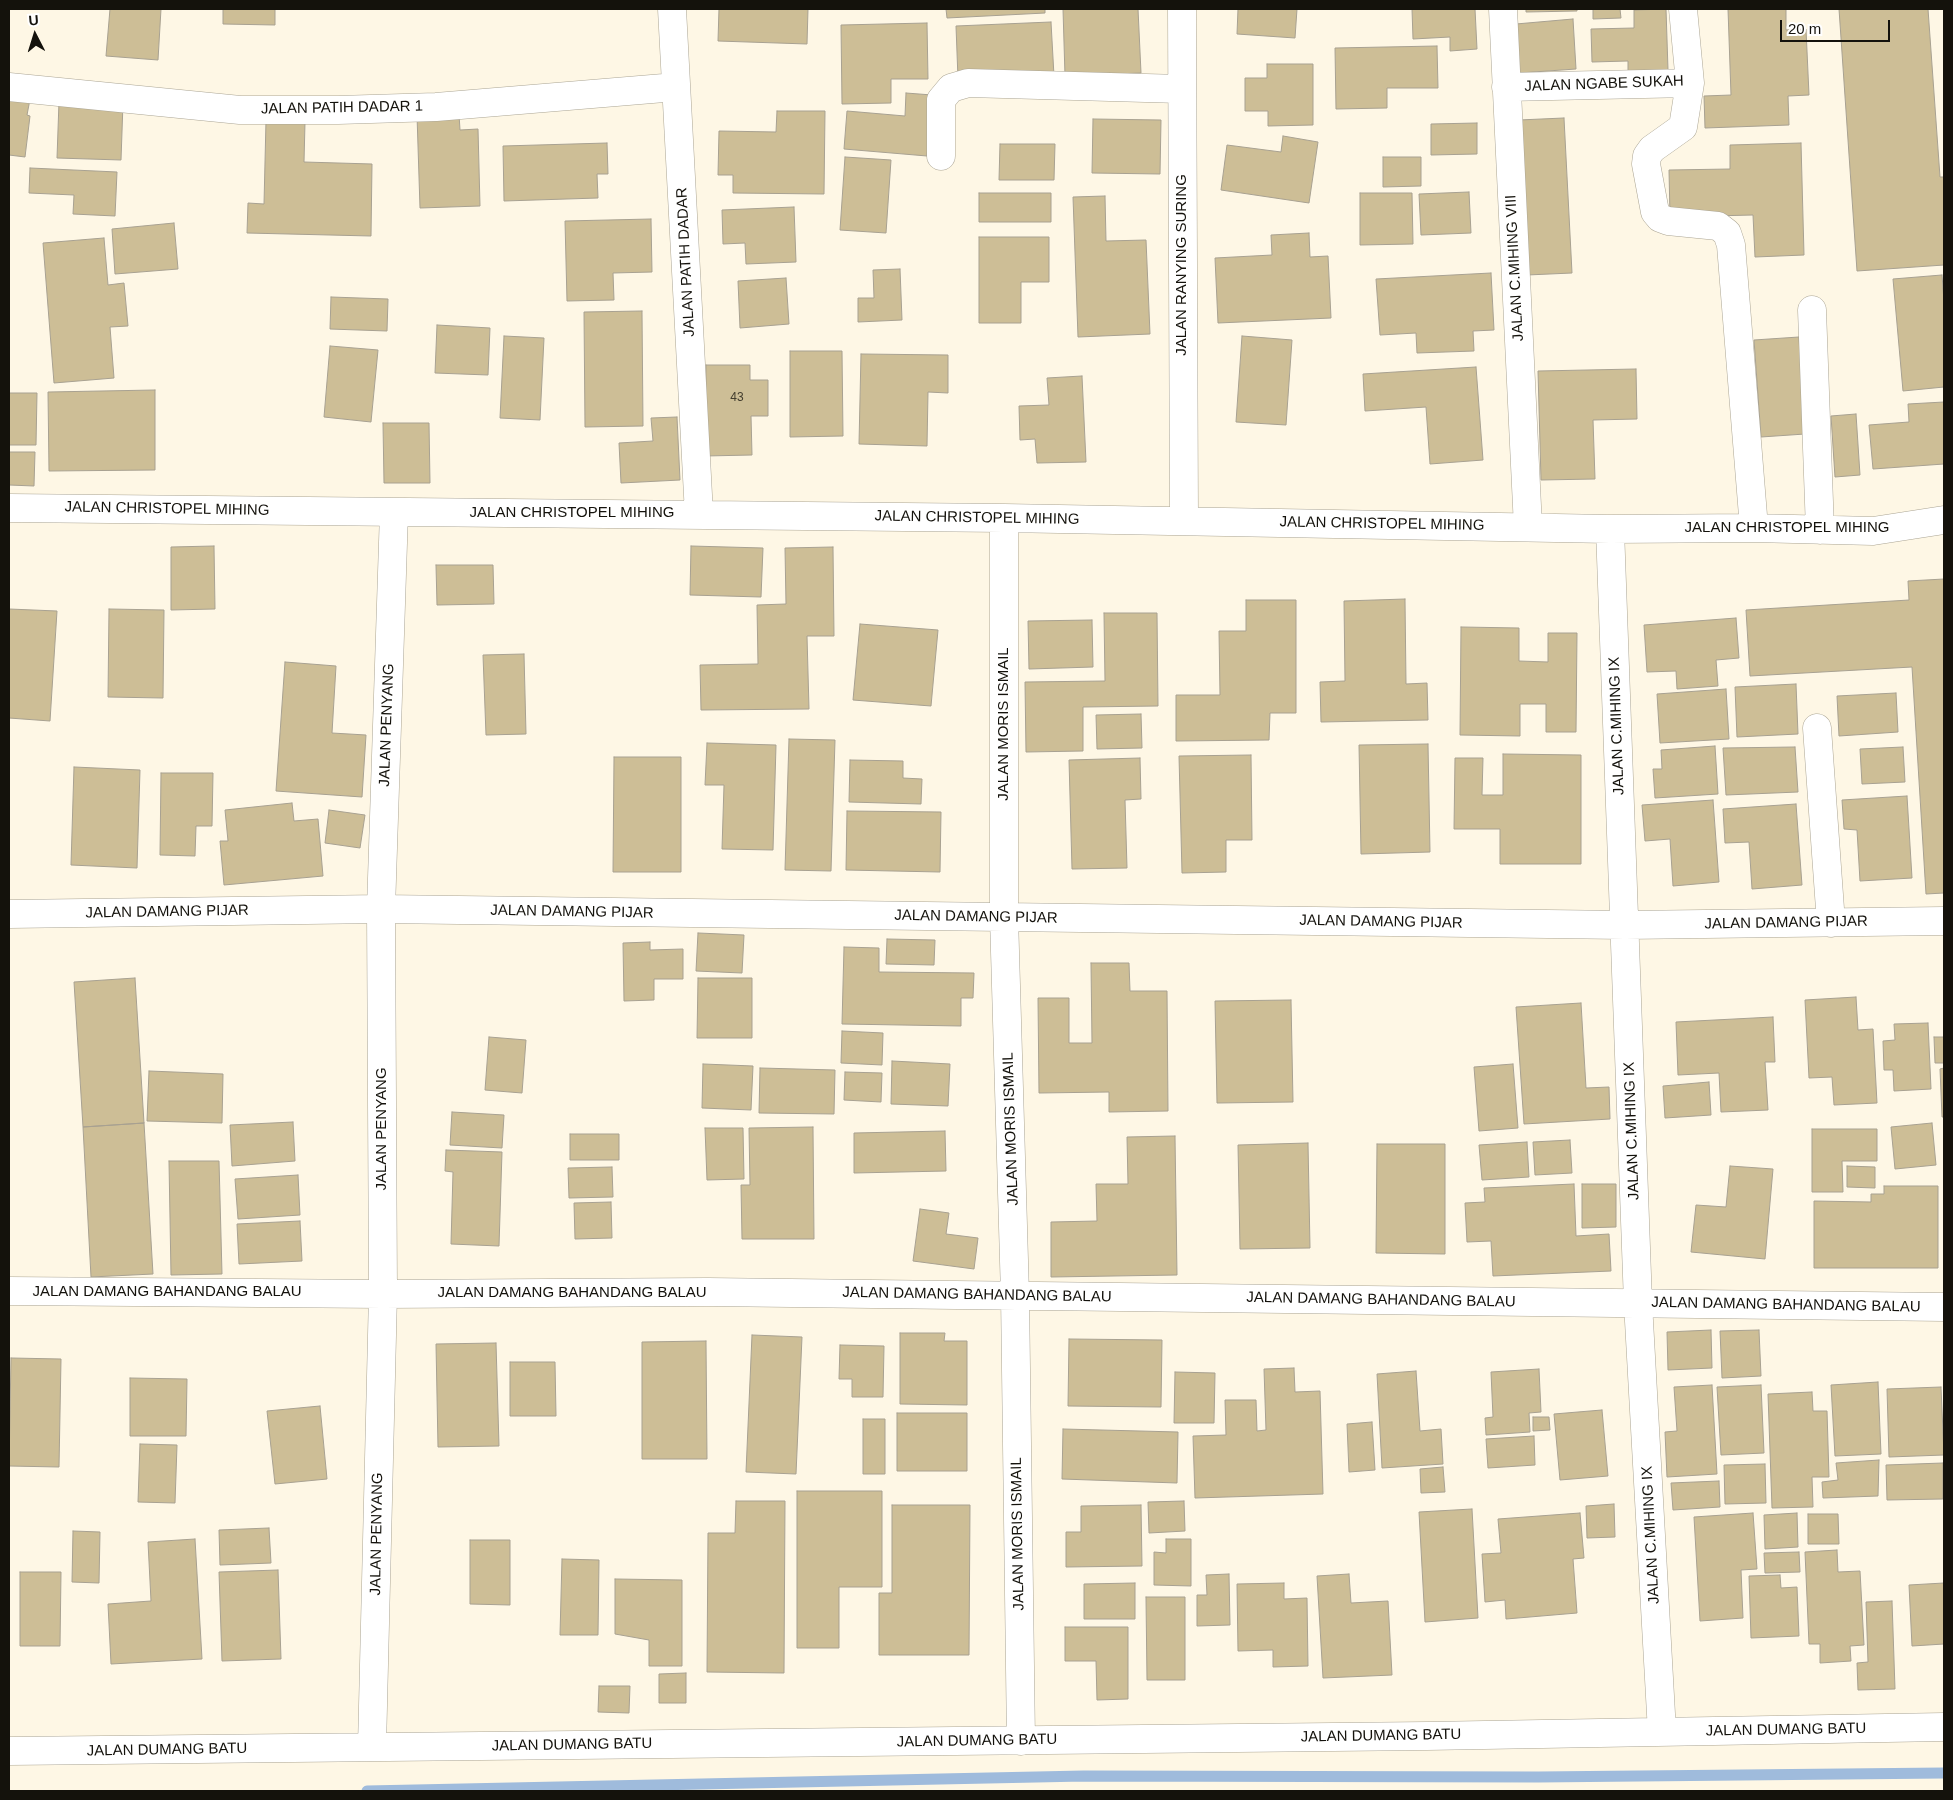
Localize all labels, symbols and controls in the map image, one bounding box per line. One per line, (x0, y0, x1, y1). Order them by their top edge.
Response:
north arrow (10, 10, 60, 60)
scale bar (1783, 10, 1893, 42)
text: U (28, 12, 39, 28)
text: 20 m (1788, 20, 1821, 37)
street label: JALAN NGABE SUKAH (1524, 72, 1684, 96)
street label: JALAN PATIH DADAR 1 (261, 98, 423, 118)
street label: JALAN RANYING SURING (1173, 174, 1191, 356)
street label: JALAN PATIH DADAR (673, 187, 699, 337)
street label: JALAN C.MIHING VIII (1502, 194, 1528, 342)
house number: 43 (730, 391, 744, 405)
street label: JALAN CHRISTOPEL MIHING (64, 498, 270, 520)
street label: JALAN CHRISTOPEL MIHING (470, 504, 674, 522)
street label: JALAN CHRISTOPEL MIHING (874, 507, 1080, 529)
street label: JALAN CHRISTOPEL MIHING (1279, 513, 1485, 535)
street label: JALAN CHRISTOPEL MIHING (1685, 519, 1889, 537)
street label: JALAN MORIS ISMAIL (995, 647, 1013, 801)
street label: JALAN C.MIHING IX (1606, 657, 1628, 795)
street label: JALAN PENYANG (376, 663, 398, 787)
street label: JALAN DAMANG PIJAR (85, 902, 249, 922)
street label: JALAN DAMANG PIJAR (490, 902, 654, 922)
street label: JALAN DAMANG PIJAR (894, 907, 1058, 927)
street label: JALAN DAMANG PIJAR (1299, 912, 1463, 932)
street label: JALAN DAMANG PIJAR (1704, 913, 1868, 933)
street label: JALAN MORIS ISMAIL (999, 1052, 1023, 1206)
street label: JALAN C.MIHING IX (1621, 1062, 1643, 1200)
street label: JALAN PENYANG (373, 1067, 391, 1191)
street label: JALAN DAMANG BAHANDANG BALAU (32, 1283, 302, 1301)
street label: JALAN DAMANG BAHANDANG BALAU (437, 1284, 707, 1302)
street label: JALAN DAMANG BAHANDANG BALAU (842, 1284, 1112, 1306)
street label: JALAN DAMANG BAHANDANG BALAU (1246, 1289, 1516, 1311)
street label: JALAN DAMANG BAHANDANG BALAU (1651, 1294, 1921, 1316)
street label: JALAN MORIS ISMAIL (1008, 1457, 1028, 1611)
street label: JALAN C.MIHING IX (1638, 1465, 1664, 1605)
street label: JALAN PENYANG (367, 1472, 387, 1596)
street label: JALAN DUMANG BATU (1706, 1720, 1866, 1740)
street label: JALAN DUMANG BATU (1301, 1726, 1461, 1746)
street label: JALAN DUMANG BATU (897, 1731, 1057, 1751)
street label: JALAN DUMANG BATU (492, 1735, 652, 1755)
street label: JALAN DUMANG BATU (87, 1740, 247, 1760)

